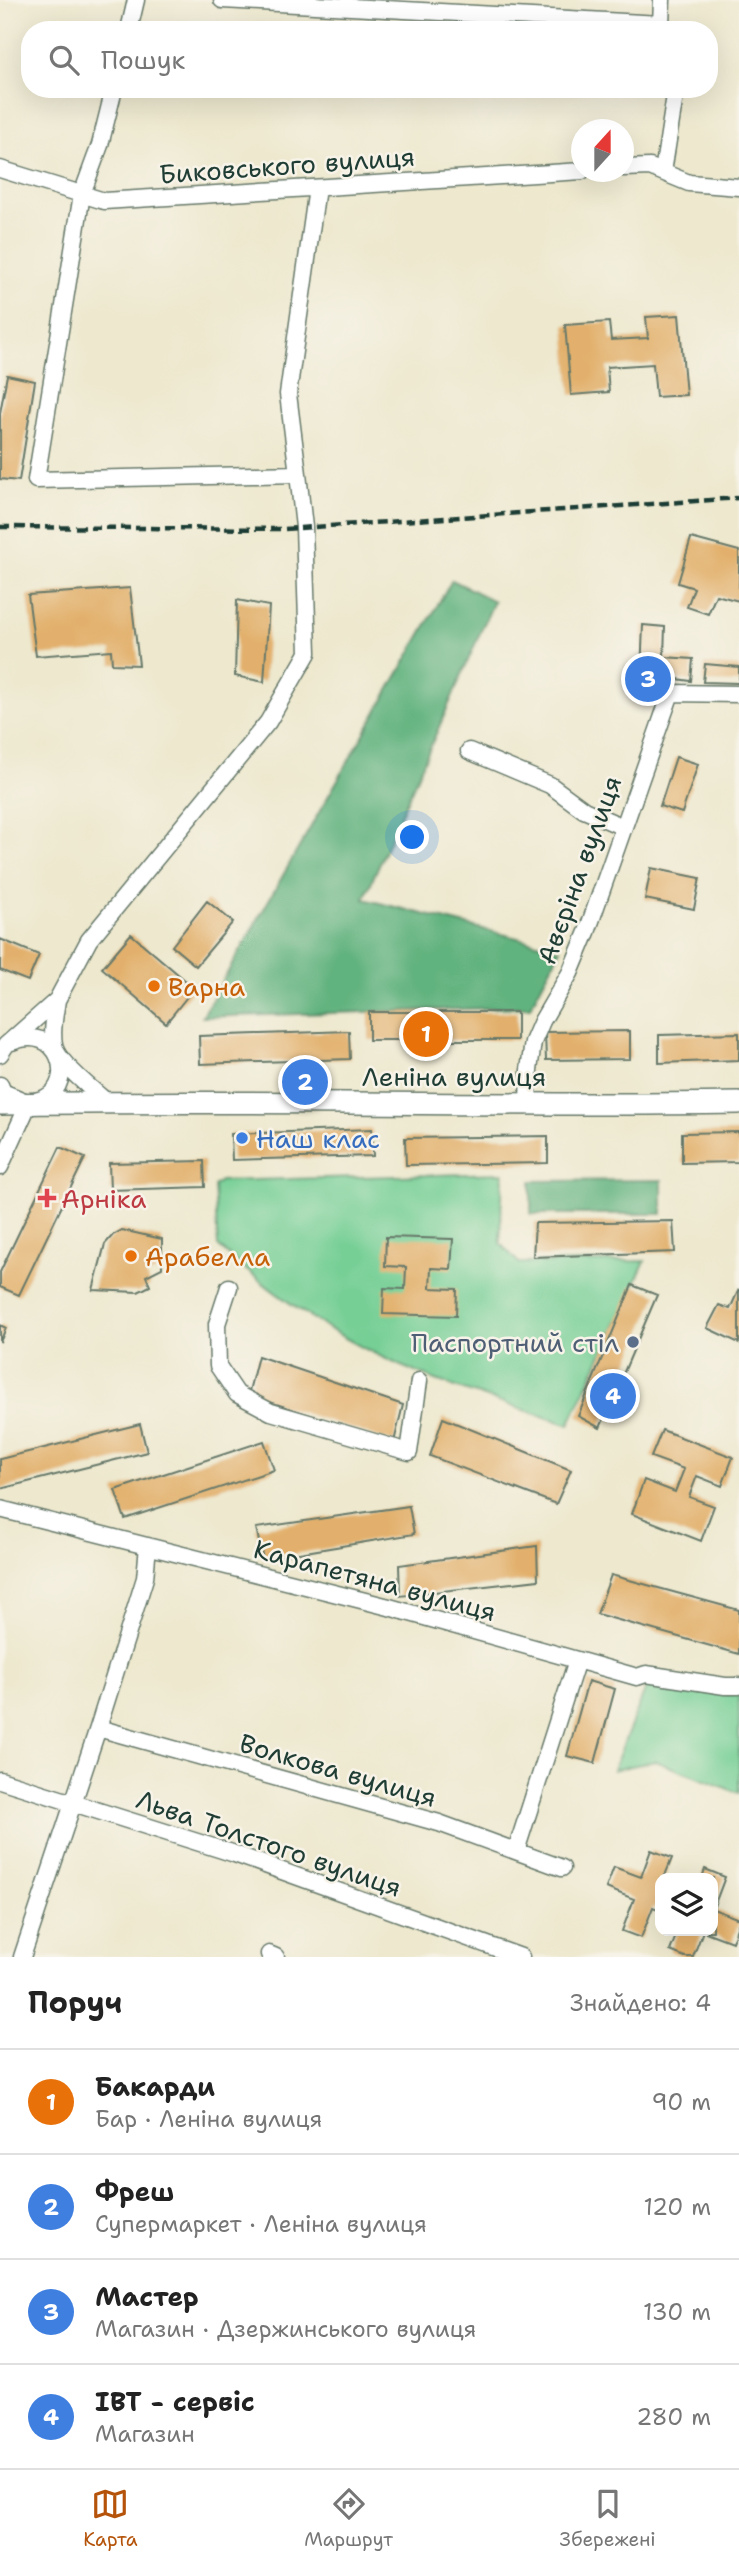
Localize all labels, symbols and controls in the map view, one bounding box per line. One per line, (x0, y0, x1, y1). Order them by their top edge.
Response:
search box (21, 21, 718, 98)
icon: search (45, 41, 83, 79)
text: Пошук (101, 42, 185, 77)
north arrow (571, 119, 634, 182)
street label: Биковського вулиця (158, 139, 416, 191)
pin: 3 (625, 653, 671, 705)
street label: Авєріна вулиця (529, 771, 629, 969)
your location (395, 820, 429, 854)
place label: Варна (168, 969, 245, 1004)
marker: Варна (146, 978, 162, 994)
pin: 1 (403, 1008, 449, 1060)
pin: 2 (282, 1056, 328, 1108)
street label: Леніна вулиця (362, 1059, 546, 1094)
place label: Наш клас (256, 1121, 380, 1156)
marker: Наш клас (234, 1130, 250, 1146)
place label: Арніка (61, 1181, 146, 1216)
marker: Арніка (39, 1190, 55, 1206)
place label: Арабелла (145, 1239, 270, 1274)
marker: Арабелла (123, 1248, 139, 1264)
place label: Паспортний стіл (411, 1325, 620, 1360)
marker: Паспортний стіл (625, 1334, 641, 1350)
pin: 4 (590, 1370, 636, 1422)
street label: Карапетяна вулиця (250, 1531, 500, 1629)
street label: Волкова вулиця (235, 1725, 441, 1815)
street label: Льва Толстого вулиця (132, 1781, 406, 1905)
map controls (655, 1873, 718, 1936)
button: layers (655, 1873, 718, 1936)
text: Поруч (28, 1982, 122, 2023)
text: Знайдено: 4 (570, 1988, 711, 2018)
text: Бакарди (95, 2069, 215, 2104)
text: 1 (46, 2087, 56, 2117)
text: 90 m (651, 2087, 711, 2117)
text: Бар · Леніна вулиця (95, 2104, 322, 2134)
text: Фреш (95, 2174, 174, 2209)
text: 2 (43, 2192, 59, 2222)
text: 120 m (643, 2192, 711, 2222)
text: Супермаркет · Леніна вулиця (95, 2209, 427, 2239)
text: Мастер (95, 2279, 199, 2314)
text: 3 (43, 2297, 59, 2327)
text: 130 m (643, 2297, 711, 2327)
text: Магазин · Дзержинського вулиця (95, 2314, 477, 2344)
text: ІВТ - сервіс (95, 2384, 255, 2419)
text: 4 (43, 2402, 59, 2432)
text: 280 m (636, 2402, 711, 2432)
text: Магазин (95, 2419, 195, 2449)
tab: Карта (83, 2485, 138, 2552)
tab: Маршрут (304, 2485, 393, 2552)
tab: Збережені (559, 2485, 656, 2552)

